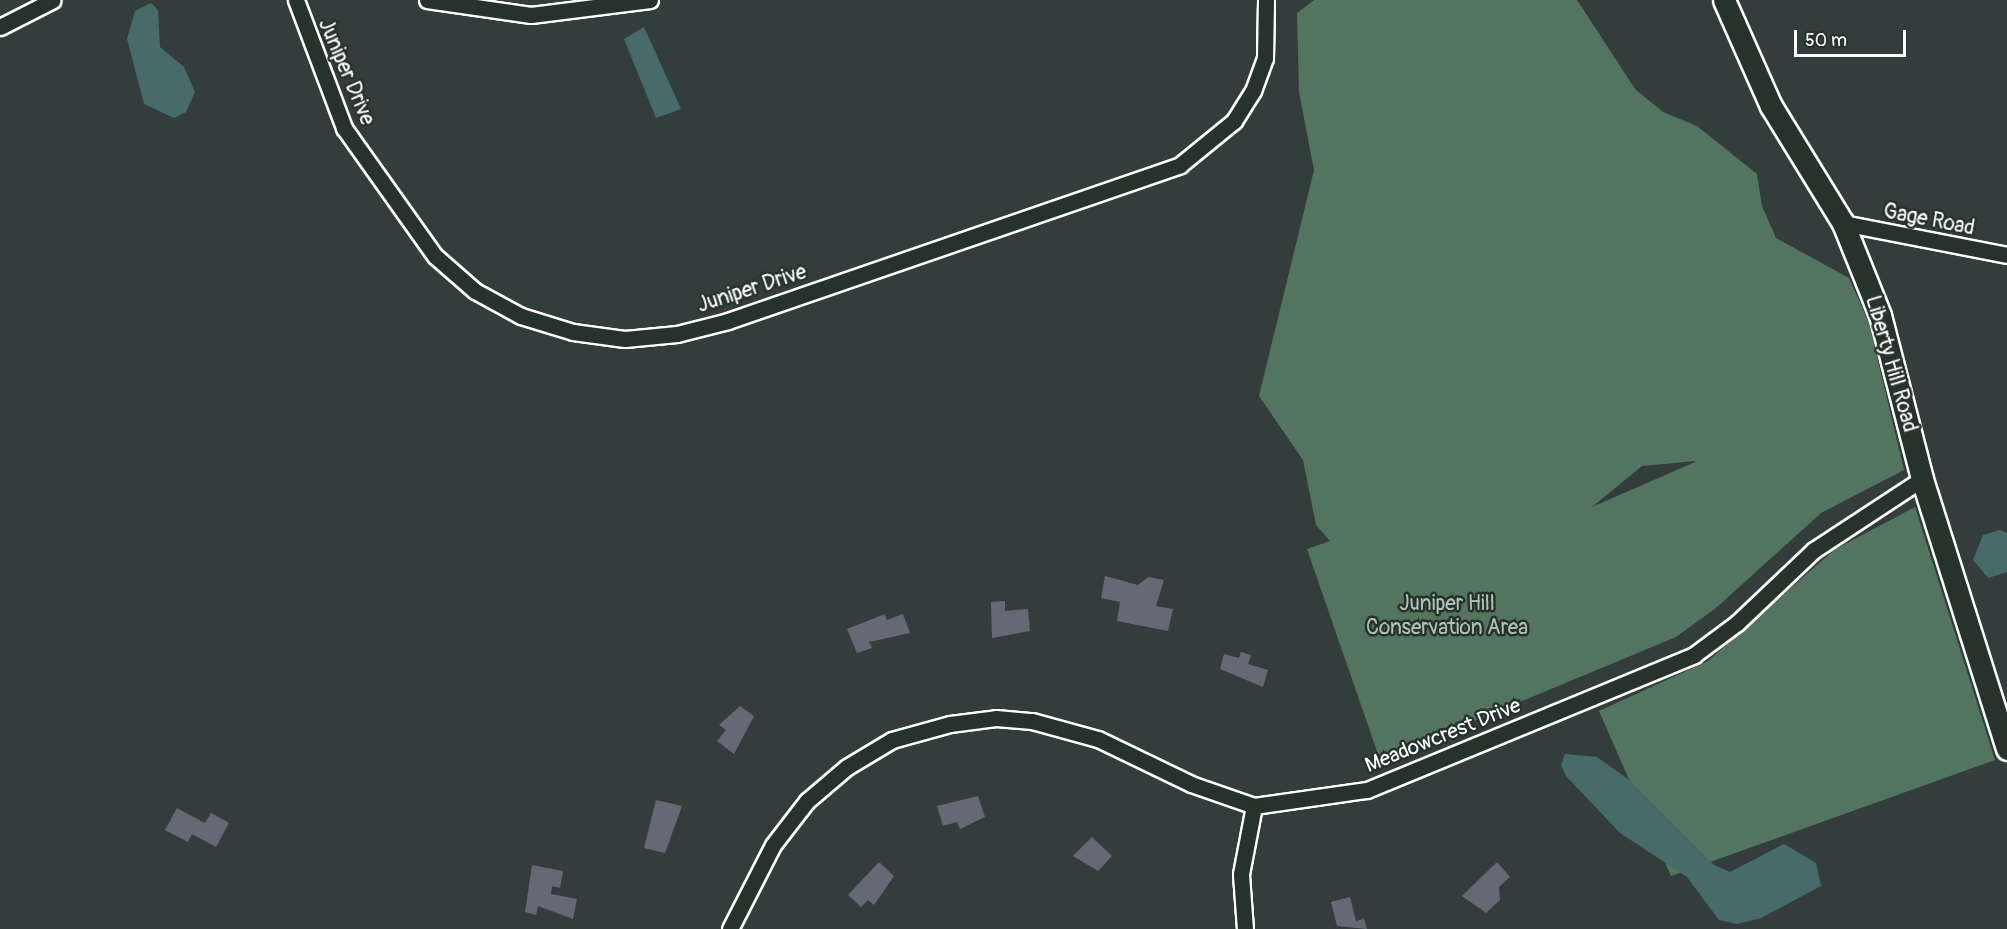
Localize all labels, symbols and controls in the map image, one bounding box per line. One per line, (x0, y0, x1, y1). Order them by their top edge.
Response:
street label: Juniper Drive (312, 15, 380, 129)
scale bar (1797, 18, 1910, 56)
text: 50 m (1805, 29, 1847, 52)
street label: Gage Road (1881, 199, 1977, 241)
street label: Juniper Drive (694, 259, 810, 319)
street label: Liberty Hill Road (1859, 293, 1923, 435)
park label: Juniper Hill Conservation Area (1366, 591, 1528, 641)
street label: Meadowcrest Drive (1361, 693, 1525, 779)

